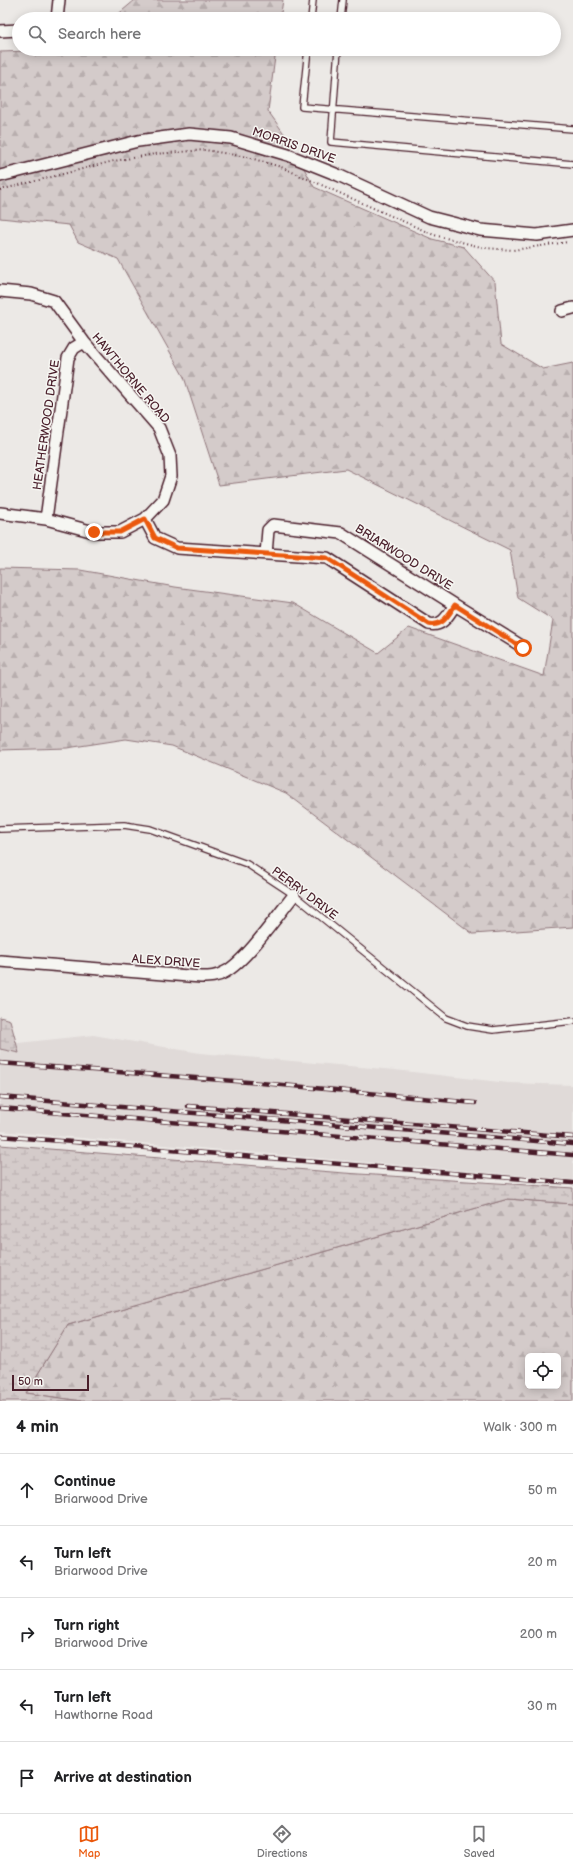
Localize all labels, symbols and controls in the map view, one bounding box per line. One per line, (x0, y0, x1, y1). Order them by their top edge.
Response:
search box (12, 12, 561, 56)
icon: search (26, 23, 48, 45)
text: Search here (58, 25, 141, 44)
street label: MORRIS DRIVE (250, 124, 338, 167)
street label: HAWTHORNE ROAD (88, 330, 173, 427)
street label: HEATHERWOOD DRIVE (30, 359, 63, 491)
street label: BRIARWOOD DRIVE (352, 521, 455, 594)
route end (85, 523, 103, 541)
route start (514, 639, 532, 657)
street label: PERRY DRIVE (269, 864, 341, 923)
street label: ALEX DRIVE (131, 952, 201, 971)
map controls (525, 1353, 561, 1389)
button: locate (525, 1353, 561, 1389)
scale bar (12, 1373, 89, 1392)
text: 50 m (18, 1375, 43, 1388)
text: 4 min (16, 1417, 59, 1437)
text: Walk · 300 m (483, 1419, 557, 1435)
text: Continue (54, 1472, 116, 1491)
icon: ahead (16, 1479, 38, 1501)
text: 50 m (528, 1482, 557, 1498)
text: Briarwood Drive (54, 1491, 148, 1507)
text: Turn left (54, 1544, 111, 1563)
icon: left (16, 1551, 38, 1573)
text: 20 m (527, 1554, 557, 1570)
text: Briarwood Drive (54, 1563, 148, 1579)
text: Turn right (54, 1616, 119, 1635)
icon: right (16, 1623, 38, 1645)
text: 200 m (520, 1626, 557, 1642)
text: Briarwood Drive (54, 1635, 148, 1651)
text: Turn left (54, 1688, 111, 1707)
icon: left (16, 1695, 38, 1717)
text: 30 m (527, 1698, 557, 1714)
text: Hawthorne Road (54, 1707, 153, 1723)
icon: arrive (16, 1767, 38, 1789)
text: Arrive at destination (54, 1768, 192, 1787)
tab: Map (78, 1823, 100, 1860)
tab: Directions (257, 1823, 307, 1860)
tab: Saved (464, 1823, 495, 1860)

